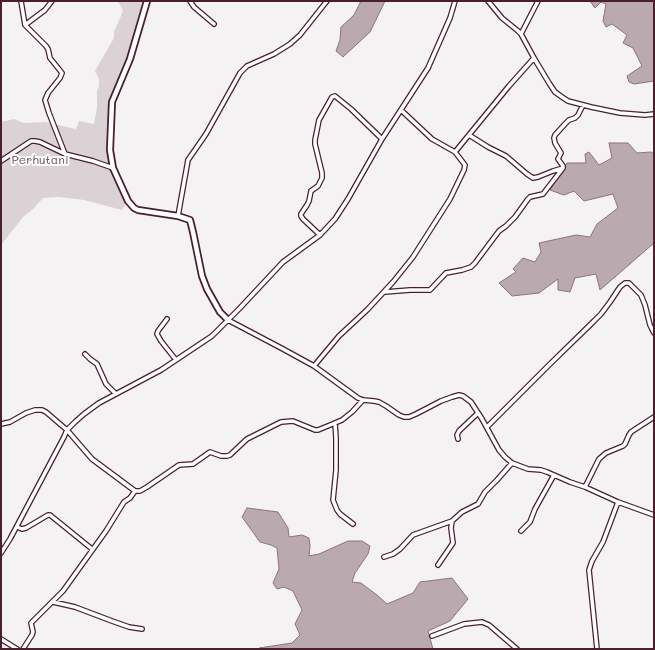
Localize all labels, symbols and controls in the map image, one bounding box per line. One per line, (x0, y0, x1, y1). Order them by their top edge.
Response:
park label: Perhutani (11, 153, 69, 167)

